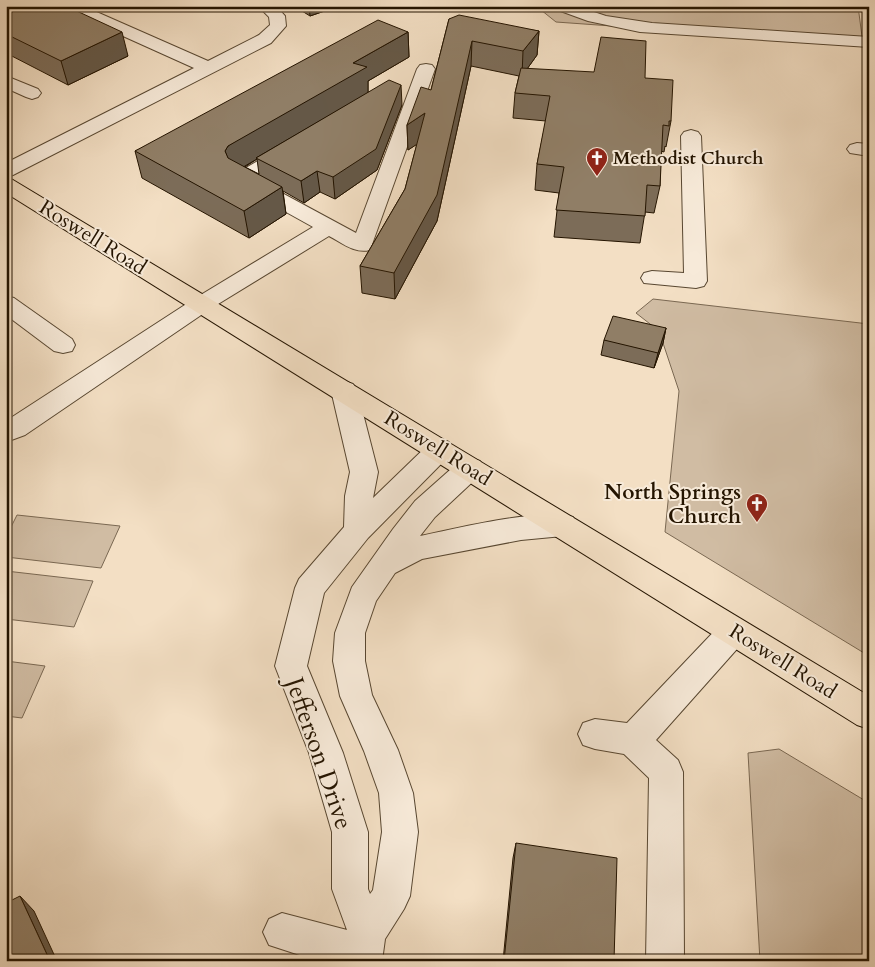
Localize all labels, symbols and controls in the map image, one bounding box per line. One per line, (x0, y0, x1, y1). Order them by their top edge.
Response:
church icon: Methodist Church (585, 146, 609, 177)
place label: Methodist Church (613, 146, 763, 171)
street label: Roswell Road (33, 193, 152, 282)
street label: Roswell Road (378, 404, 497, 493)
place label: North Springs Church (604, 478, 741, 531)
church icon: North Springs Church (745, 492, 769, 523)
street label: Roswell Road (723, 617, 842, 706)
street label: Jefferson Drive (276, 669, 361, 834)

